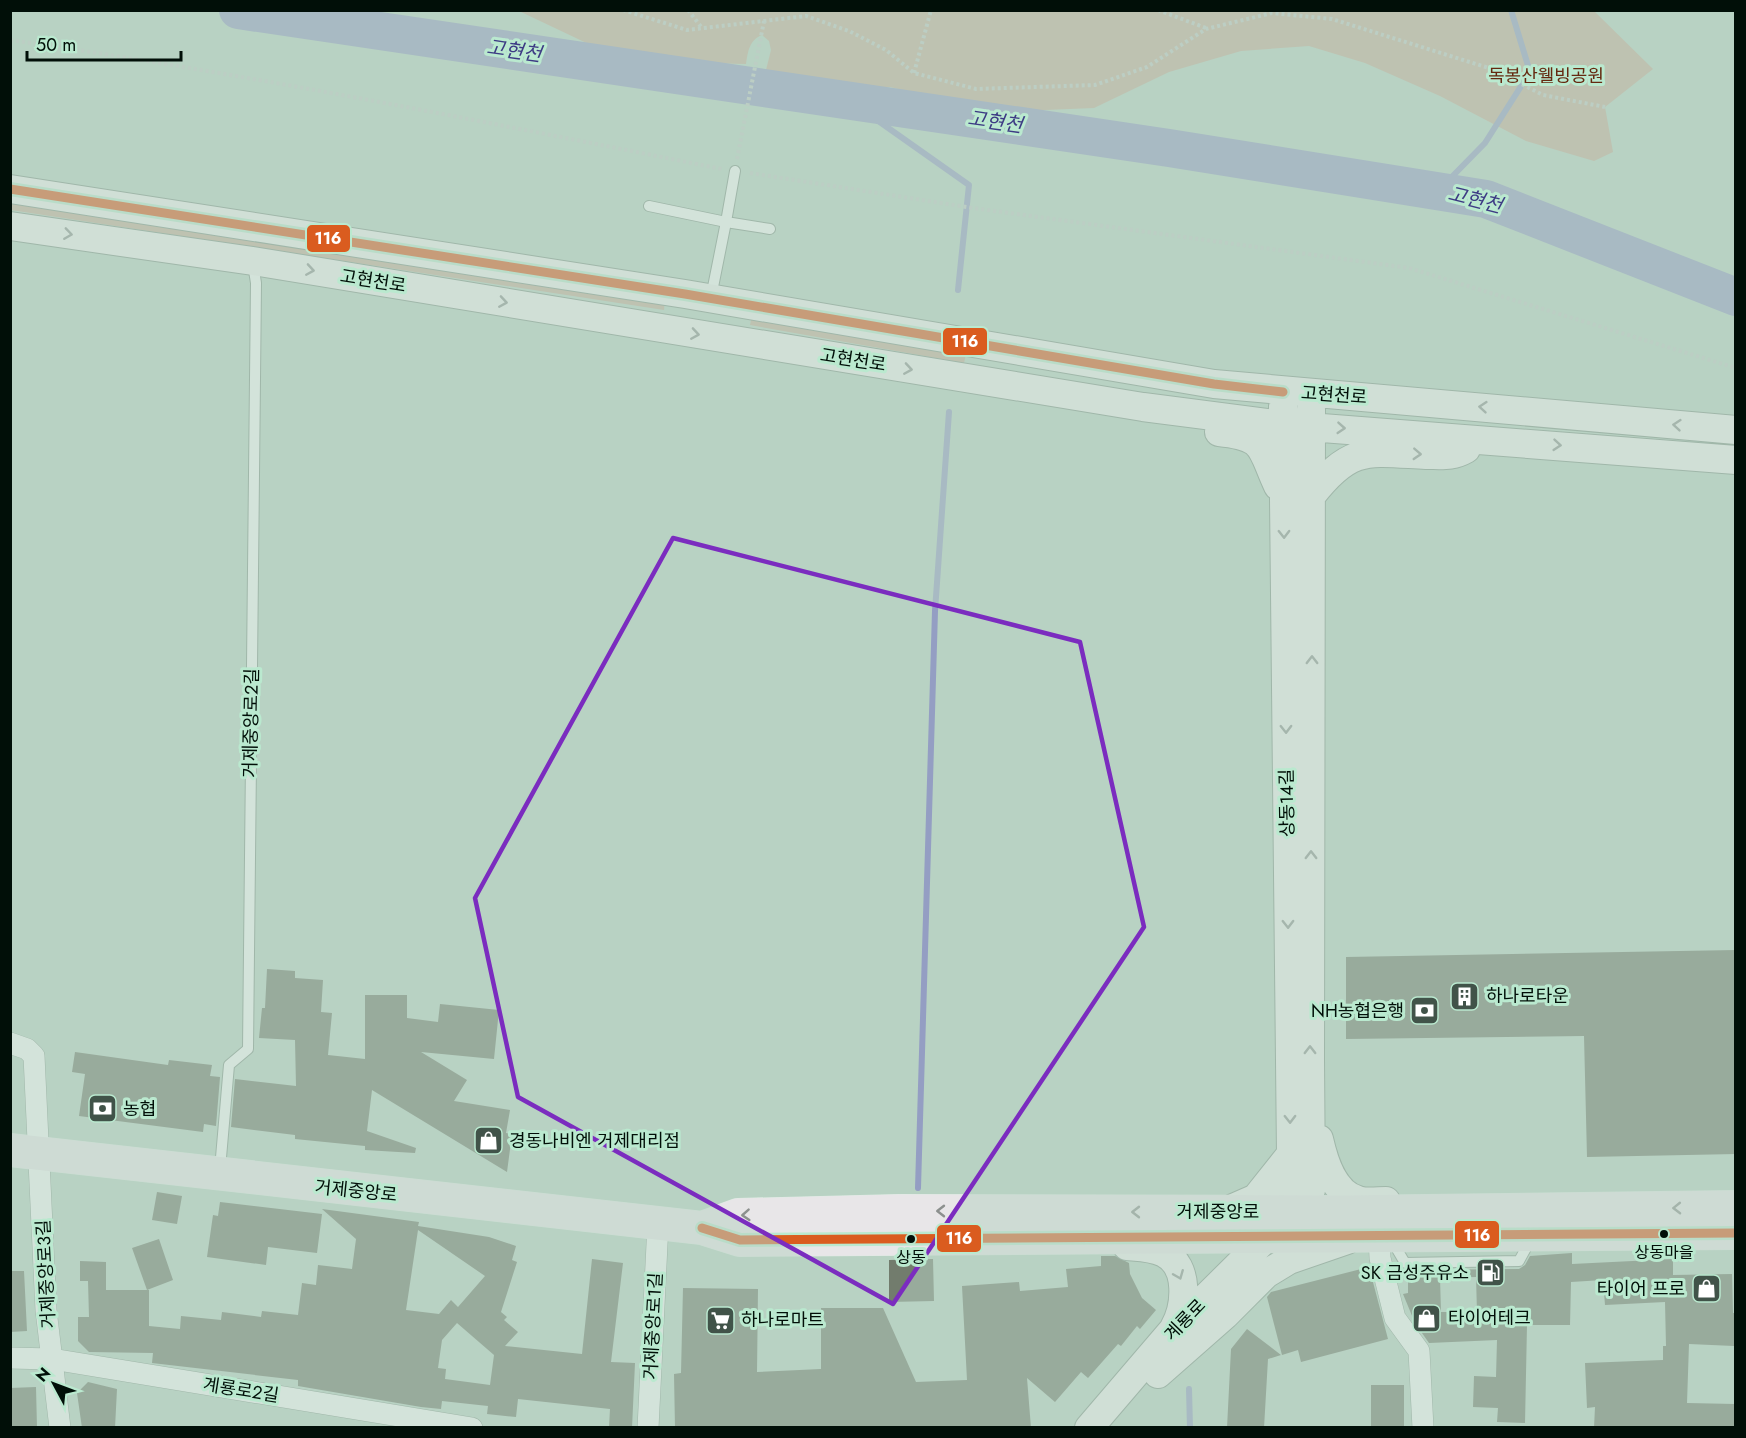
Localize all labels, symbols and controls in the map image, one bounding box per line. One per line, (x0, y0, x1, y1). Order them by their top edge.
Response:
scale bar (27, 24, 182, 62)
text: 50 m (36, 32, 76, 58)
water label: 고현천 (485, 33, 546, 70)
park label: 독봉산웰빙공원 (1488, 63, 1604, 89)
water label: 고현천 (966, 104, 1027, 141)
water label: 고현천 (1445, 179, 1508, 221)
line badge: 116 (306, 224, 351, 253)
text: 116 (315, 227, 342, 250)
one-way arrow (64, 228, 73, 240)
street label: 고현천로 (338, 263, 408, 299)
one-way arrow (306, 264, 315, 276)
one-way arrow (497, 295, 507, 308)
one-way arrow (690, 327, 700, 339)
line badge: 116 (942, 327, 988, 356)
text: 116 (952, 330, 979, 353)
street label: 고현천로 (818, 342, 888, 378)
one-way arrow (904, 362, 913, 374)
street label: 고현천로 (1300, 380, 1368, 410)
one-way arrow (1478, 401, 1487, 414)
one-way arrow (1673, 419, 1682, 432)
one-way arrow (1337, 422, 1346, 435)
one-way arrow (1552, 438, 1561, 451)
one-way arrow (1413, 448, 1422, 461)
one-way arrow (1278, 530, 1290, 539)
one-way arrow (1306, 656, 1318, 665)
street label: 거제중앙로2길 (237, 668, 265, 778)
one-way arrow (1280, 725, 1292, 734)
street label: 상동14길 (1273, 769, 1301, 837)
one-way arrow (1305, 851, 1317, 860)
one-way arrow (1282, 920, 1294, 929)
building icon: 하나로타운 (1449, 980, 1481, 1012)
place label: 하나로타운 (1486, 983, 1569, 1009)
bank icon: NH농협은행 (1409, 995, 1441, 1027)
place label: NH농협은행 (1311, 998, 1404, 1024)
one-way arrow (1304, 1046, 1316, 1055)
bank icon: 농협 (86, 1093, 118, 1125)
place label: 농협 (123, 1096, 156, 1122)
one-way arrow (1284, 1115, 1296, 1124)
shop icon: 경동나비엔 거제대리점 (472, 1125, 504, 1157)
place label: 경동나비엔 거제대리점 (509, 1128, 680, 1154)
street label: 거제중앙로 (313, 1174, 399, 1208)
street label: 거제중앙로 (1177, 1199, 1259, 1225)
one-way arrow (1673, 1202, 1682, 1214)
one-way arrow (936, 1205, 945, 1217)
one-way arrow (1131, 1206, 1140, 1218)
one-way arrow (741, 1209, 750, 1222)
street label: 거제중앙로3길 (30, 1219, 62, 1329)
line badge: 116 (1454, 1220, 1500, 1249)
line badge: 116 (936, 1224, 982, 1253)
text: 116 (1464, 1224, 1491, 1247)
text: 116 (946, 1227, 973, 1250)
marker: 상동마을 (1658, 1228, 1670, 1240)
marker: 상동 (905, 1233, 917, 1245)
place label: 상동마을 (1635, 1241, 1693, 1264)
place label: 상동 (896, 1246, 926, 1269)
fuel station icon: SK 금성주유소 (1474, 1257, 1506, 1289)
place label: SK 금성주유소 (1361, 1260, 1469, 1286)
one-way arrow (1172, 1268, 1184, 1279)
street label: 거제중앙로1길 (637, 1272, 669, 1380)
shop icon: 타이어 프로 (1690, 1273, 1722, 1305)
place label: 타이어 프로 (1597, 1276, 1685, 1302)
street label: 계룡로 (1158, 1293, 1212, 1347)
shop icon: 타이어테크 (1411, 1302, 1443, 1334)
supermarket icon: 하나로마트 (704, 1304, 736, 1336)
place label: 타이어테크 (1448, 1305, 1531, 1331)
place label: 하나로마트 (741, 1307, 824, 1333)
north arrow (24, 1354, 84, 1414)
text: N (30, 1362, 56, 1387)
street label: 계룡로2길 (201, 1371, 281, 1409)

